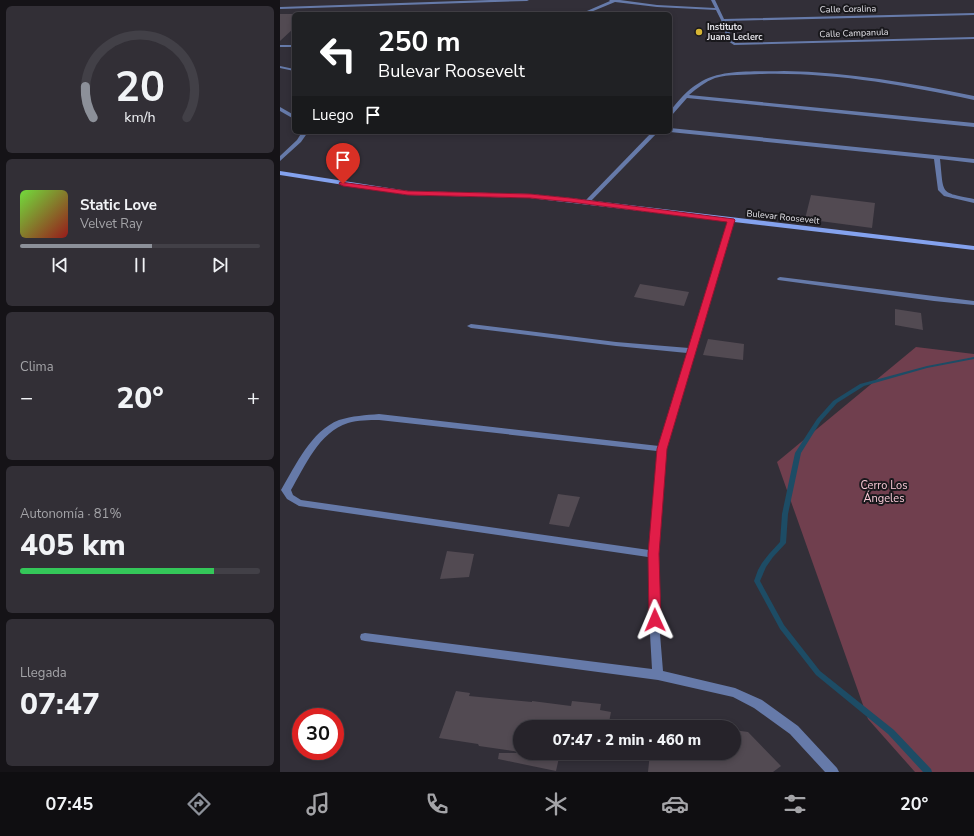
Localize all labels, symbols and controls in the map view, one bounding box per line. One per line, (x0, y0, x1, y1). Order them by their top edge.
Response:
street label: Calle Coralina (820, 3, 877, 15)
place label: Instituto Juana Leclerc (706, 21, 763, 43)
text: 250 m (378, 23, 461, 61)
street label: Calle Campanula (819, 26, 889, 40)
marker: Instituto Juana Leclerc (694, 27, 704, 37)
icon: left (312, 28, 364, 80)
text: 20 (115, 58, 165, 115)
text: Bulevar Roosevelt (378, 59, 525, 83)
icon: arrive (362, 104, 384, 126)
text: Luego (312, 105, 354, 125)
text: km/h (124, 107, 156, 126)
pin (326, 143, 360, 184)
icon: arrive (332, 149, 354, 171)
text: Static Love (80, 195, 157, 215)
street label: Bulevar Roosevelt (746, 207, 821, 227)
text: Velvet Ray (80, 215, 142, 233)
icon: previous (49, 254, 71, 276)
icon: pause (129, 254, 151, 276)
icon: next (209, 254, 231, 276)
text: Clima (20, 358, 54, 376)
text: 20° (116, 378, 164, 419)
text: − (20, 383, 33, 413)
text: + (247, 383, 260, 413)
park label: Cerro Los Ángeles (861, 478, 907, 506)
text: Autonomía · 81% (20, 505, 121, 523)
text: 405 km (20, 525, 126, 566)
position arrow (634, 599, 676, 641)
text: Llegada (20, 664, 67, 682)
text: 07:47 (20, 684, 100, 725)
speed limit sign: 30 (292, 708, 344, 760)
text: 07:47 · 2 min · 460 m (553, 730, 701, 750)
icon: directions (185, 790, 213, 818)
icon: music (304, 790, 332, 818)
icon: phone (423, 790, 451, 818)
icon: climate (542, 790, 570, 818)
icon: car (661, 790, 689, 818)
icon: filters (781, 790, 809, 818)
text: 07:45 (46, 792, 93, 816)
text: 20° (900, 792, 928, 816)

